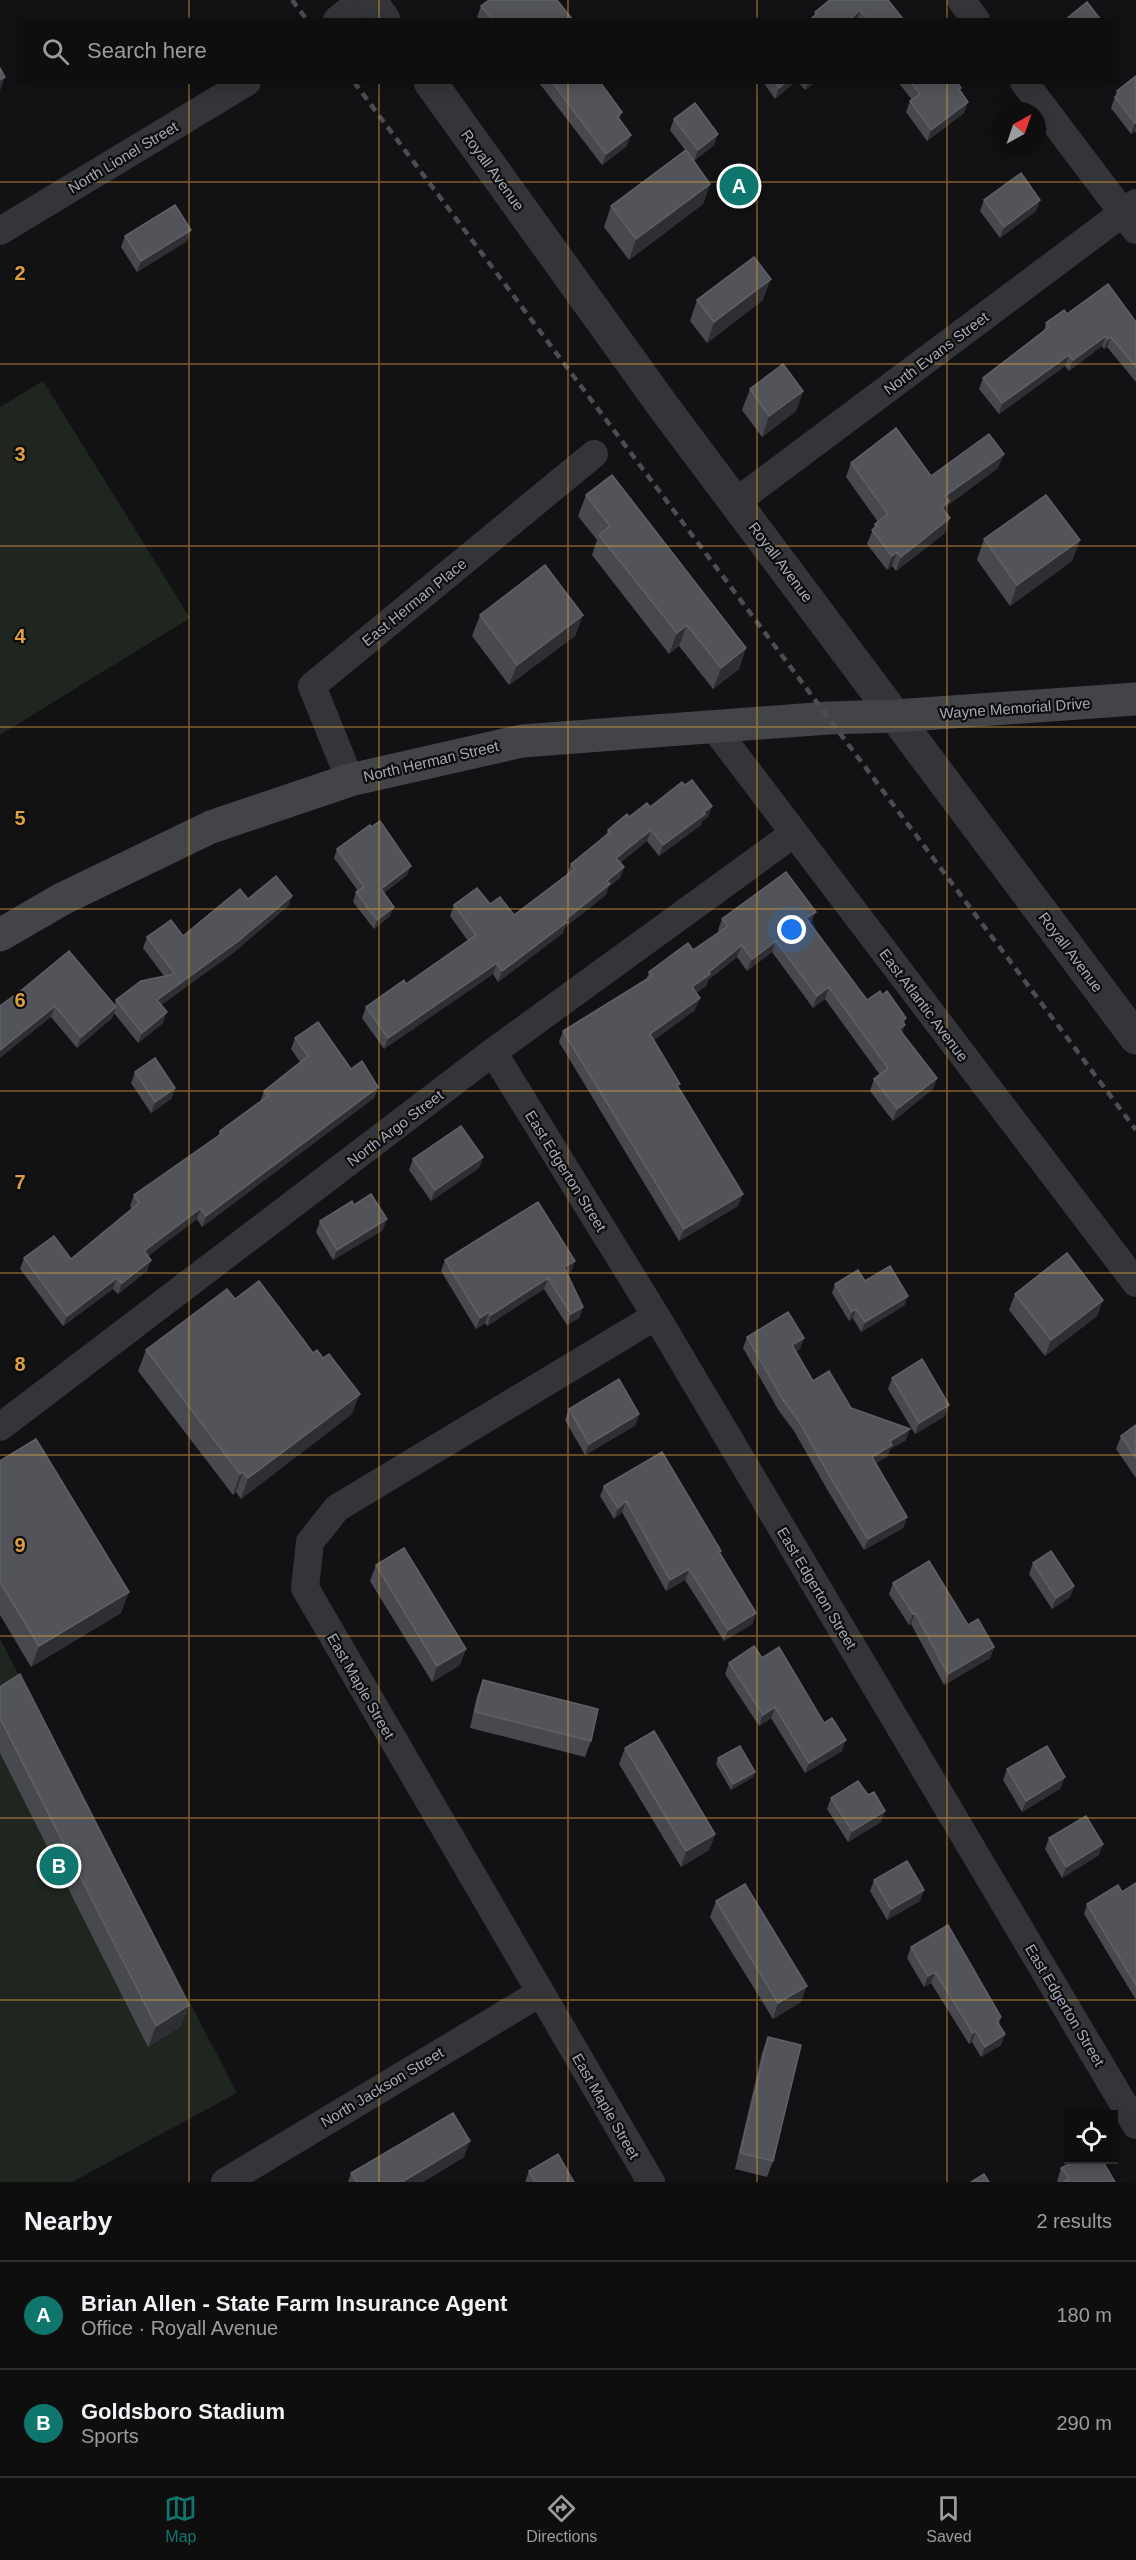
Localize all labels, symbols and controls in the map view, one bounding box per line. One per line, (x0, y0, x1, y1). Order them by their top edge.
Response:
search box (18, 18, 1118, 84)
icon: search (39, 35, 72, 68)
text: Search here (87, 38, 207, 63)
north arrow (992, 102, 1046, 156)
street label: North Lionel Street (65, 117, 182, 196)
street label: Royall Avenue (458, 126, 528, 214)
pin: A (720, 164, 758, 208)
text: 2 (14, 262, 26, 284)
street label: North Evans Street (880, 308, 992, 398)
text: 3 (14, 443, 26, 465)
street label: Royall Avenue (745, 519, 817, 605)
street label: East Herman Place (358, 555, 470, 649)
text: 4 (14, 625, 26, 647)
street label: Wayne Memorial Drive (939, 694, 1091, 722)
street label: North Herman Street (362, 737, 501, 785)
text: 5 (14, 807, 26, 829)
street label: Royall Avenue (1035, 909, 1107, 995)
your location (777, 915, 806, 944)
street label: East Atlantic Avenue (876, 945, 972, 1065)
text: 6 (14, 989, 26, 1011)
street label: North Argo Street (344, 1086, 447, 1170)
street label: East Edgerton Street (522, 1107, 611, 1235)
text: 7 (14, 1171, 26, 1193)
text: 8 (14, 1353, 26, 1375)
street label: East Edgerton Street (774, 1524, 861, 1653)
text: 9 (14, 1534, 26, 1556)
street label: East Maple Street (324, 1630, 399, 1743)
pin: B (40, 1844, 78, 1888)
street label: East Edgerton Street (1022, 1941, 1109, 2070)
street label: North Jackson Street (318, 2043, 447, 2130)
street label: East Maple Street (569, 2050, 644, 2163)
map controls (1064, 2110, 1118, 2164)
button: locate (1064, 2110, 1118, 2164)
text: Nearby (24, 2206, 112, 2236)
text: 2 results (1036, 2210, 1112, 2232)
text: Brian Allen - State Farm Insurance Agent (81, 2291, 507, 2316)
text: A (36, 2304, 51, 2326)
text: 180 m (1056, 2304, 1112, 2326)
text: Office · Royall Avenue (81, 2317, 278, 2339)
text: Goldsboro Stadium (81, 2399, 285, 2424)
text: B (36, 2412, 51, 2434)
text: 290 m (1056, 2412, 1112, 2434)
text: Sports (81, 2425, 139, 2447)
tab: Map (164, 2492, 197, 2546)
tab: Directions (526, 2492, 597, 2546)
tab: Saved (926, 2492, 972, 2546)

